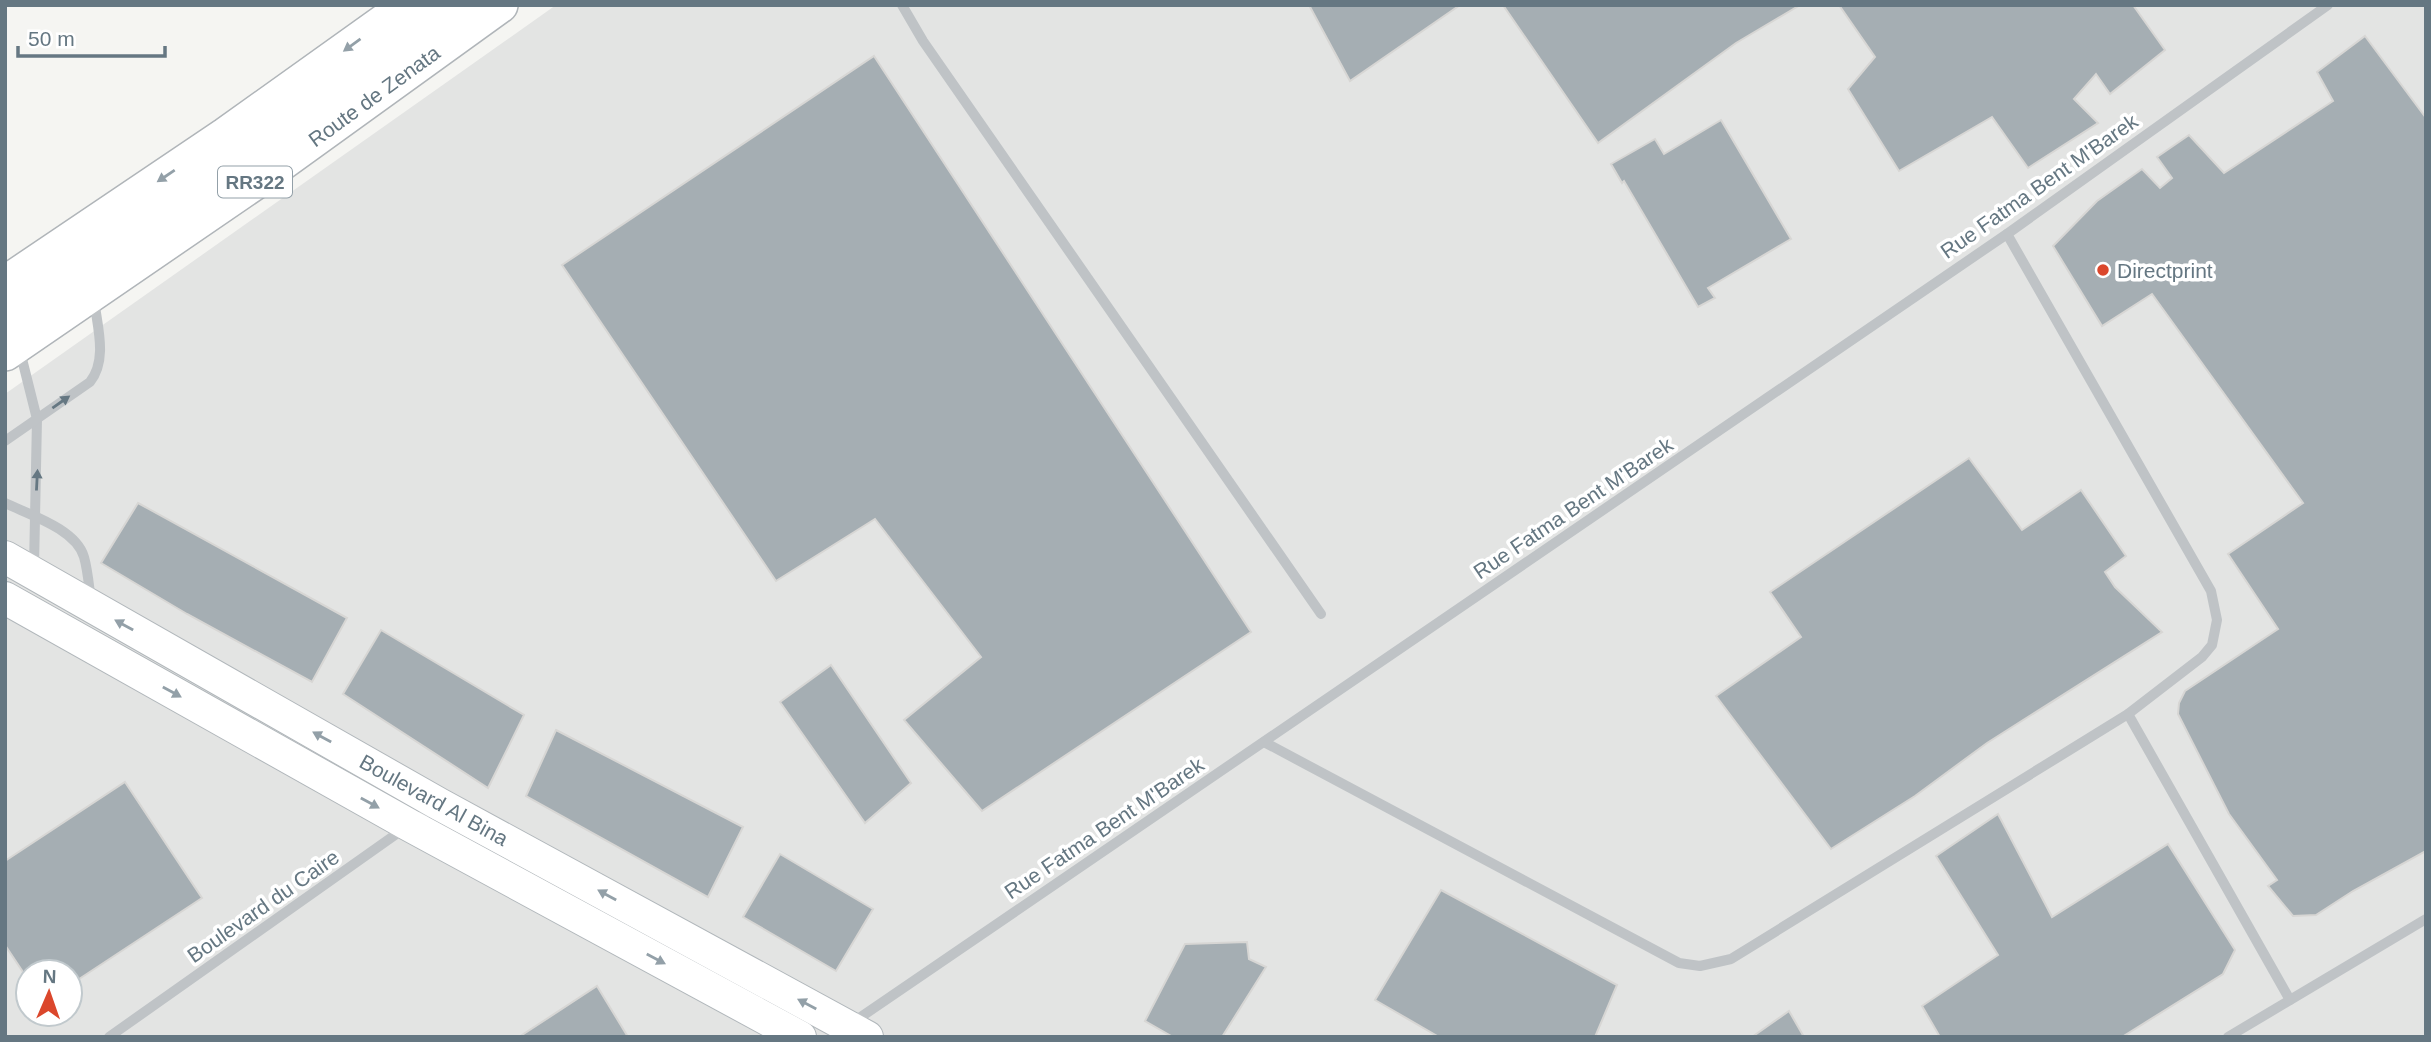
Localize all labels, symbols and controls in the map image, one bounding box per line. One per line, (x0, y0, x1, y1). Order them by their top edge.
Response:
scale bar (18, 14, 164, 58)
text: 50 m (28, 27, 75, 50)
one-way arrow (343, 38, 361, 52)
street label: Route de Zenata (304, 41, 444, 151)
street label: Rue Fatma Bent M'Barek (1936, 109, 2142, 263)
road number: RR322 (218, 166, 292, 198)
one-way arrow (157, 169, 176, 182)
place label: Directprint (2117, 259, 2213, 282)
marker: Directprint (2095, 262, 2111, 278)
one-way arrow (52, 395, 70, 409)
street label: Rue Fatma Bent M'Barek (1469, 432, 1677, 583)
one-way arrow (31, 469, 42, 491)
one-way arrow (115, 619, 134, 631)
one-way arrow (162, 686, 181, 698)
one-way arrow (313, 731, 332, 743)
street label: Boulevard Al Bina (356, 750, 512, 850)
street label: Rue Fatma Bent M'Barek (1000, 752, 1208, 903)
one-way arrow (360, 797, 380, 809)
street label: Boulevard du Caire (183, 845, 343, 967)
one-way arrow (597, 890, 617, 901)
one-way arrow (646, 953, 666, 965)
north arrow (14, 958, 84, 1028)
text: N (42, 966, 57, 987)
one-way arrow (797, 998, 817, 1010)

